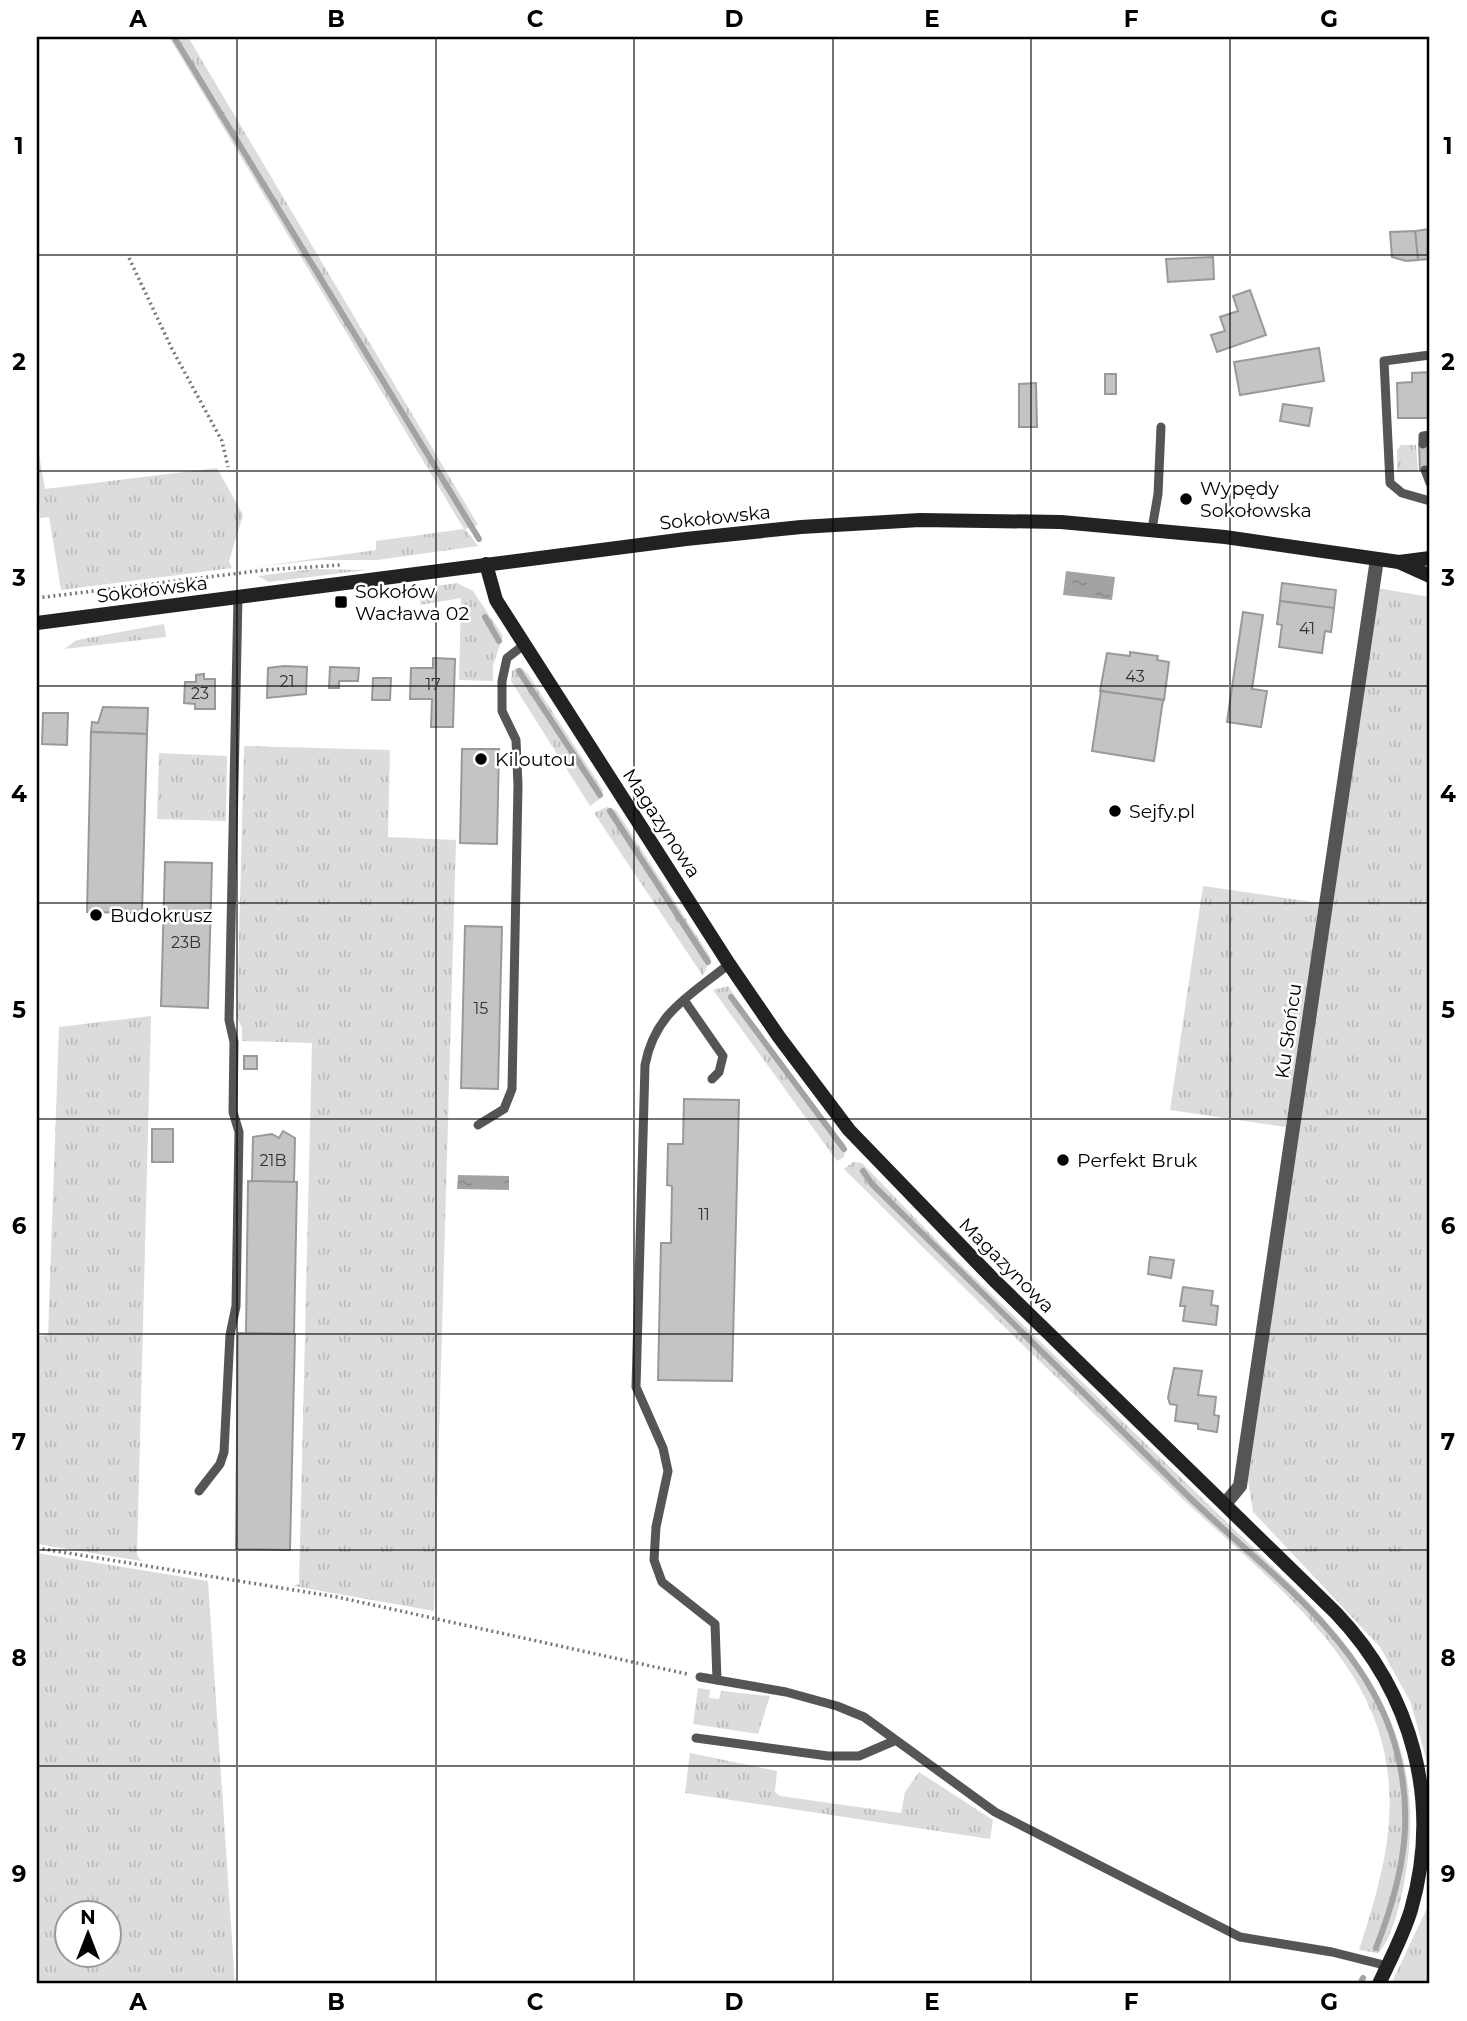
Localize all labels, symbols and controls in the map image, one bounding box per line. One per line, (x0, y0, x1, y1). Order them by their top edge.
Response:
text: A (128, 5, 147, 33)
text: B (327, 5, 345, 33)
text: C (527, 5, 544, 33)
text: D (725, 5, 744, 33)
text: E (924, 5, 940, 33)
text: F (1124, 5, 1139, 33)
text: G (1320, 5, 1338, 33)
text: 1 (14, 132, 24, 160)
text: 1 (1443, 132, 1453, 160)
text: 2 (12, 348, 26, 376)
text: 2 (1441, 348, 1455, 376)
place label: Wypędy Sokołowska (1200, 477, 1312, 522)
marker: Wypędy Sokołowska (1178, 491, 1194, 507)
street label: Sokołowska (658, 500, 772, 535)
text: 3 (11, 564, 26, 592)
text: 3 (1440, 564, 1455, 592)
street label: Sokołowska (95, 571, 209, 608)
place label: Sokołów Wacława 02 (355, 580, 469, 625)
marker: Sokołów Wacława 02 (333, 594, 349, 610)
house number: 41 (1299, 619, 1315, 638)
house number: 43 (1125, 667, 1145, 686)
house number: 21 (280, 672, 294, 691)
house number: 17 (425, 675, 441, 694)
house number: 23 (191, 684, 209, 703)
place label: Kiloutou (495, 748, 575, 771)
marker: Kiloutou (473, 751, 489, 767)
street label: Magazynowa (618, 764, 705, 882)
text: 4 (11, 780, 27, 808)
text: 4 (1440, 780, 1456, 808)
place label: Sejfy.pl (1129, 800, 1195, 823)
marker: Sejfy.pl (1107, 803, 1123, 819)
place label: Budokrusz (110, 904, 212, 927)
marker: Budokrusz (88, 907, 104, 923)
house number: 23B (171, 933, 201, 952)
street label: Ku Słońcu (1270, 982, 1307, 1080)
text: 5 (12, 996, 26, 1024)
text: 5 (1441, 996, 1455, 1024)
house number: 15 (474, 999, 488, 1018)
place label: Perfekt Bruk (1077, 1149, 1198, 1172)
house number: 21B (260, 1151, 286, 1170)
marker: Perfekt Bruk (1055, 1152, 1071, 1168)
house number: 11 (698, 1205, 710, 1224)
text: 6 (12, 1212, 27, 1240)
text: 6 (1441, 1212, 1456, 1240)
street label: Magazynowa (954, 1213, 1059, 1318)
text: 7 (12, 1428, 26, 1456)
text: 7 (1441, 1428, 1455, 1456)
text: 8 (11, 1644, 27, 1672)
text: 8 (1440, 1644, 1456, 1672)
text: 9 (12, 1860, 26, 1888)
text: 9 (1441, 1860, 1455, 1888)
north arrow (52, 1898, 122, 1968)
text: N (80, 1906, 96, 1929)
text: A (128, 1988, 147, 2016)
text: B (327, 1988, 345, 2016)
text: C (527, 1988, 544, 2016)
text: D (725, 1988, 744, 2016)
text: E (924, 1988, 940, 2016)
text: F (1124, 1988, 1139, 2016)
text: G (1320, 1988, 1338, 2016)

